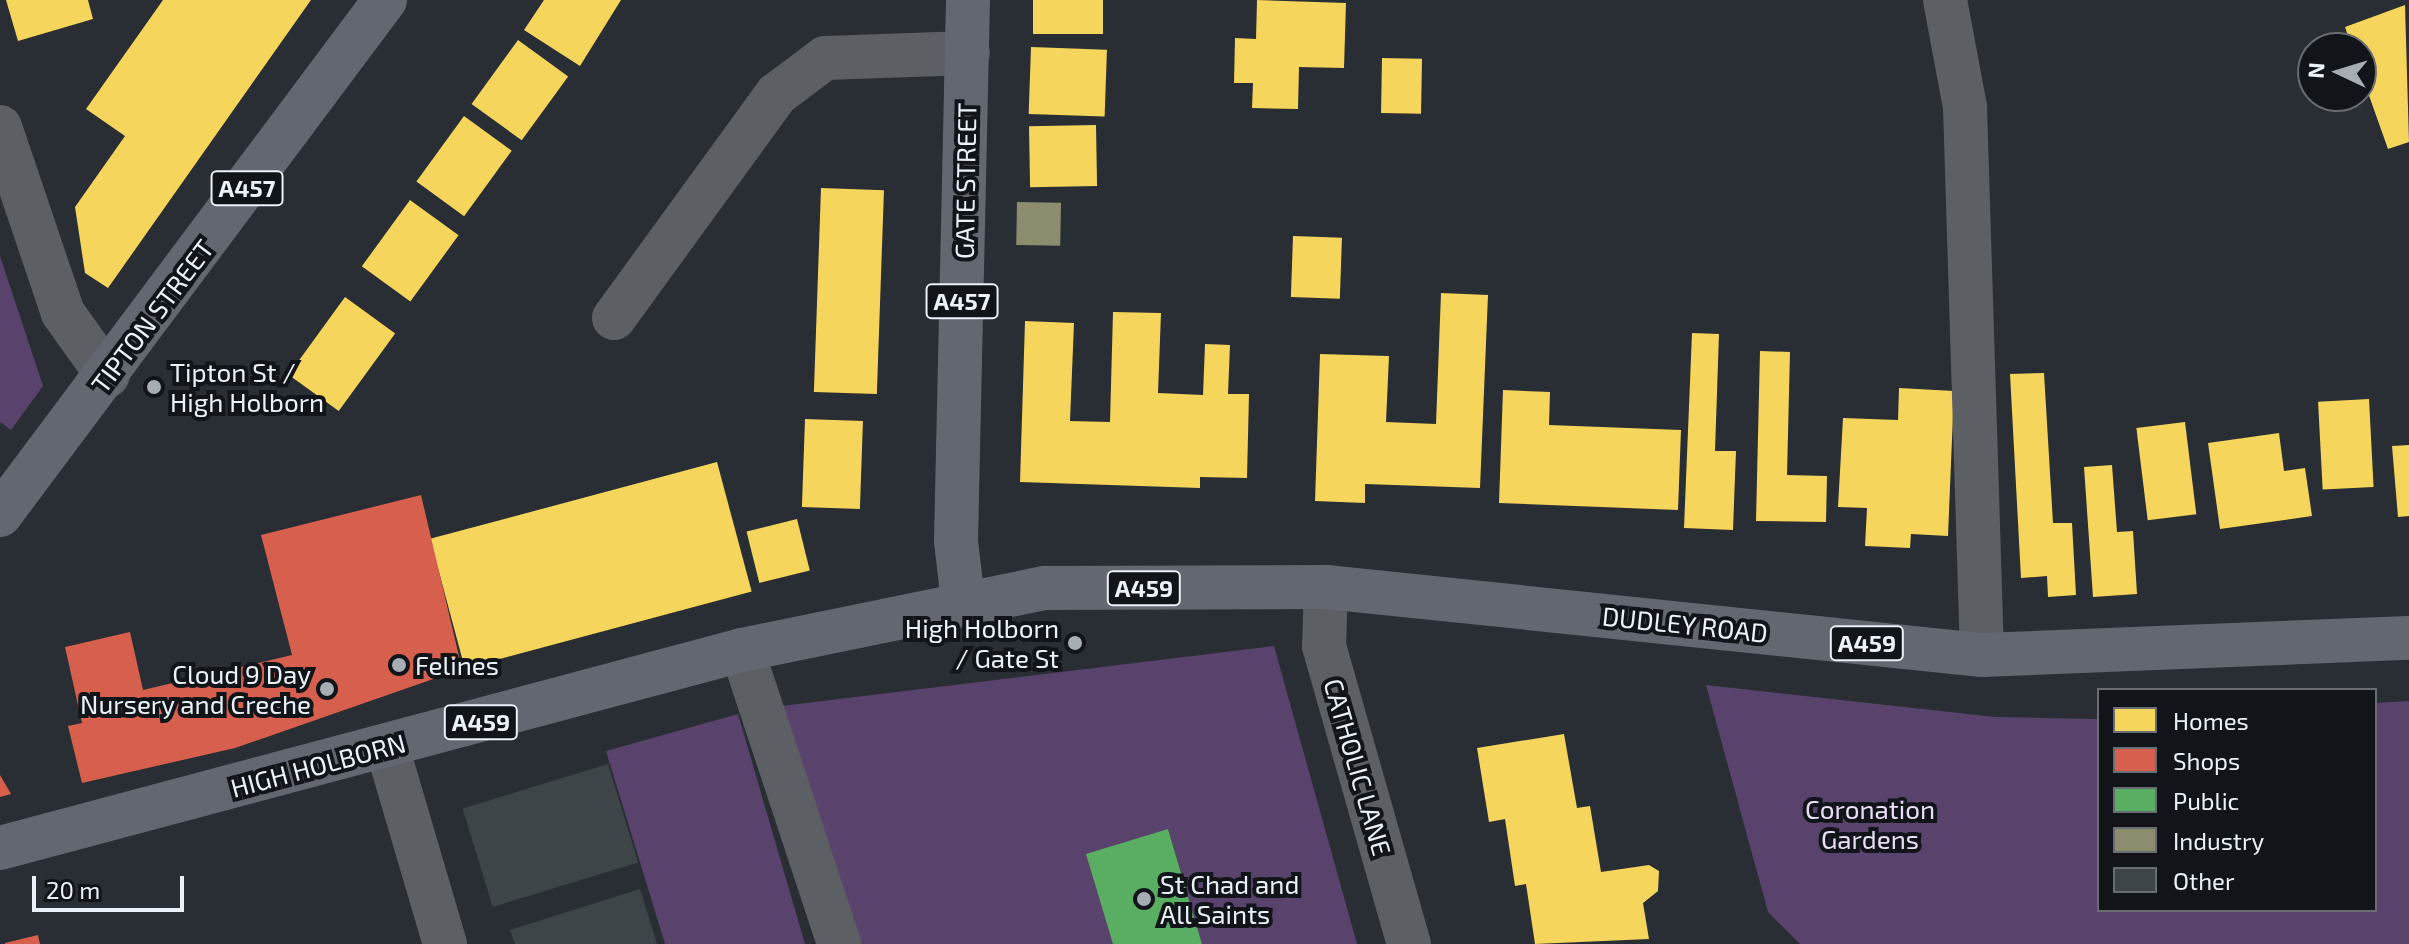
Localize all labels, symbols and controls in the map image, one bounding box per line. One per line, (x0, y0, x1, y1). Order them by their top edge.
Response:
north arrow (2297, 32, 2377, 112)
text: N (2302, 62, 2329, 79)
street label: GATE STREET (948, 103, 982, 259)
road number: A457 (209, 168, 285, 208)
street label: TIPTON STREET (84, 233, 220, 399)
road number: A457 (924, 281, 1000, 321)
place label: Tipton St / High Holborn (170, 356, 324, 418)
marker: Tipton St / High Holborn (145, 378, 163, 396)
road number: A459 (1106, 568, 1182, 608)
street label: DUDLEY ROAD (1600, 600, 1770, 648)
place label: High Holborn / Gate St (905, 612, 1059, 674)
road number: A459 (1829, 623, 1905, 663)
marker: High Holborn / Gate St (1066, 634, 1084, 652)
place label: Felines (415, 649, 499, 681)
marker: Felines (390, 656, 408, 674)
place label: Cloud 9 Day Nursery and Creche (80, 658, 311, 720)
street label: CATHOLIC LANE (1318, 675, 1398, 859)
marker: Cloud 9 Day Nursery and Creche (318, 680, 336, 698)
legend (2097, 688, 2377, 912)
road number: A459 (443, 702, 519, 742)
text: Homes (2173, 706, 2249, 735)
street label: HIGH HOLBORN (227, 727, 409, 803)
text: Shops (2173, 746, 2240, 775)
text: Public (2173, 786, 2239, 815)
park label: Coronation Gardens (1805, 793, 1935, 854)
text: Industry (2173, 826, 2264, 855)
scale bar (36, 860, 188, 910)
text: Other (2173, 866, 2235, 895)
place label: St Chad and All Saints (1160, 868, 1299, 930)
text: 20 m (46, 875, 100, 904)
marker: St Chad and All Saints (1135, 890, 1153, 908)

